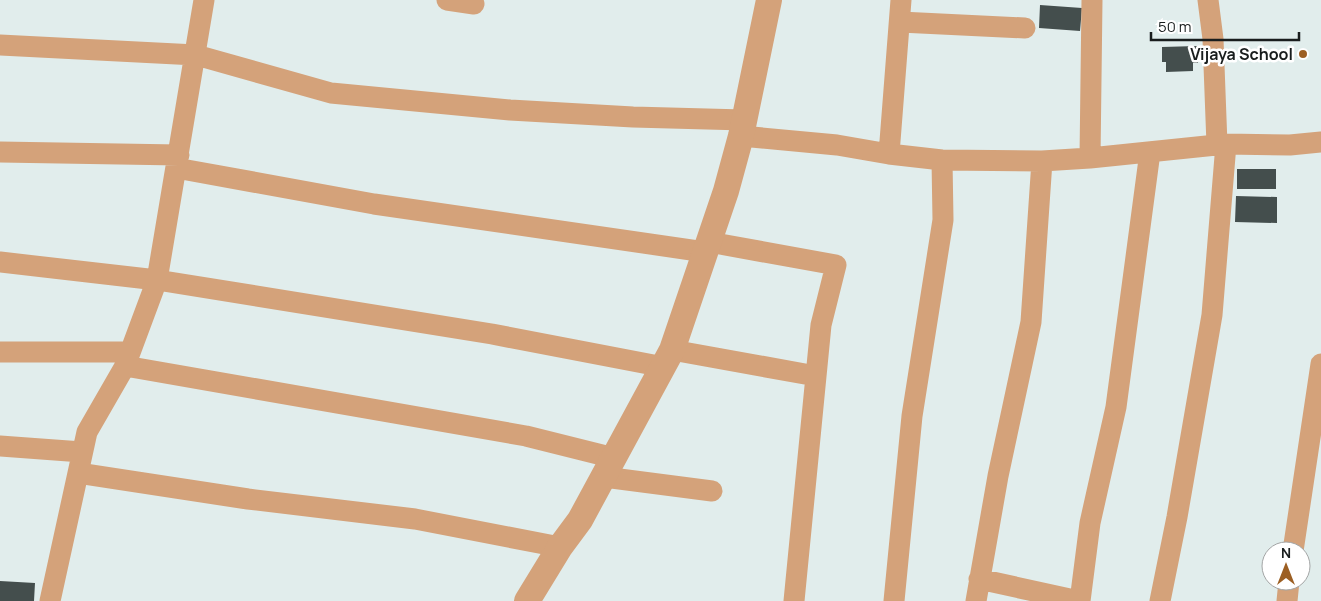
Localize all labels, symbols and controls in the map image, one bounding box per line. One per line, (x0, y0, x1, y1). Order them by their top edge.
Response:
scale bar (1151, 10, 1298, 42)
text: 50 m (1158, 16, 1192, 37)
place label: Vijaya School (1190, 43, 1293, 65)
marker: Vijaya School (1297, 48, 1309, 60)
north arrow (1261, 541, 1311, 591)
text: N (1281, 543, 1291, 562)

